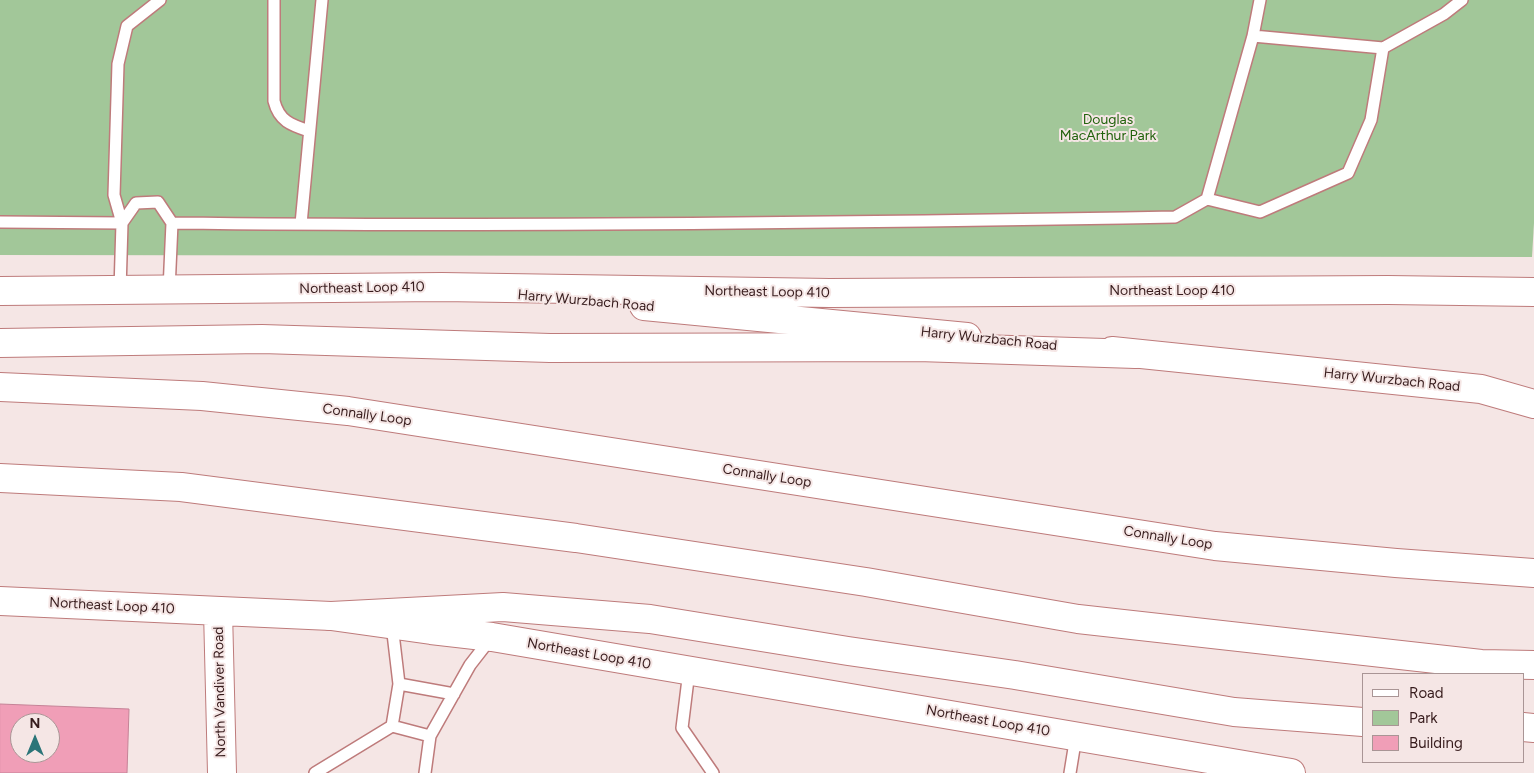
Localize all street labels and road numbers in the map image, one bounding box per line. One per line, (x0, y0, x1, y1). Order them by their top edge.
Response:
street label: Northeast Loop 410 (299, 279, 425, 297)
street label: Northeast Loop 410 (704, 283, 830, 301)
street label: Northeast Loop 410 (1109, 283, 1235, 299)
street label: Harry Wurzbach Road (517, 287, 655, 315)
street label: Harry Wurzbach Road (920, 323, 1058, 355)
street label: Harry Wurzbach Road (1323, 364, 1461, 396)
street label: Connally Loop (321, 400, 413, 430)
street label: Connally Loop (721, 461, 813, 491)
street label: Connally Loop (1122, 523, 1214, 553)
street label: Northeast Loop 410 (49, 594, 175, 618)
street label: North Vandiver Road (210, 626, 230, 758)
street label: Northeast Loop 410 (526, 635, 652, 673)
street label: Northeast Loop 410 (925, 702, 1051, 740)

